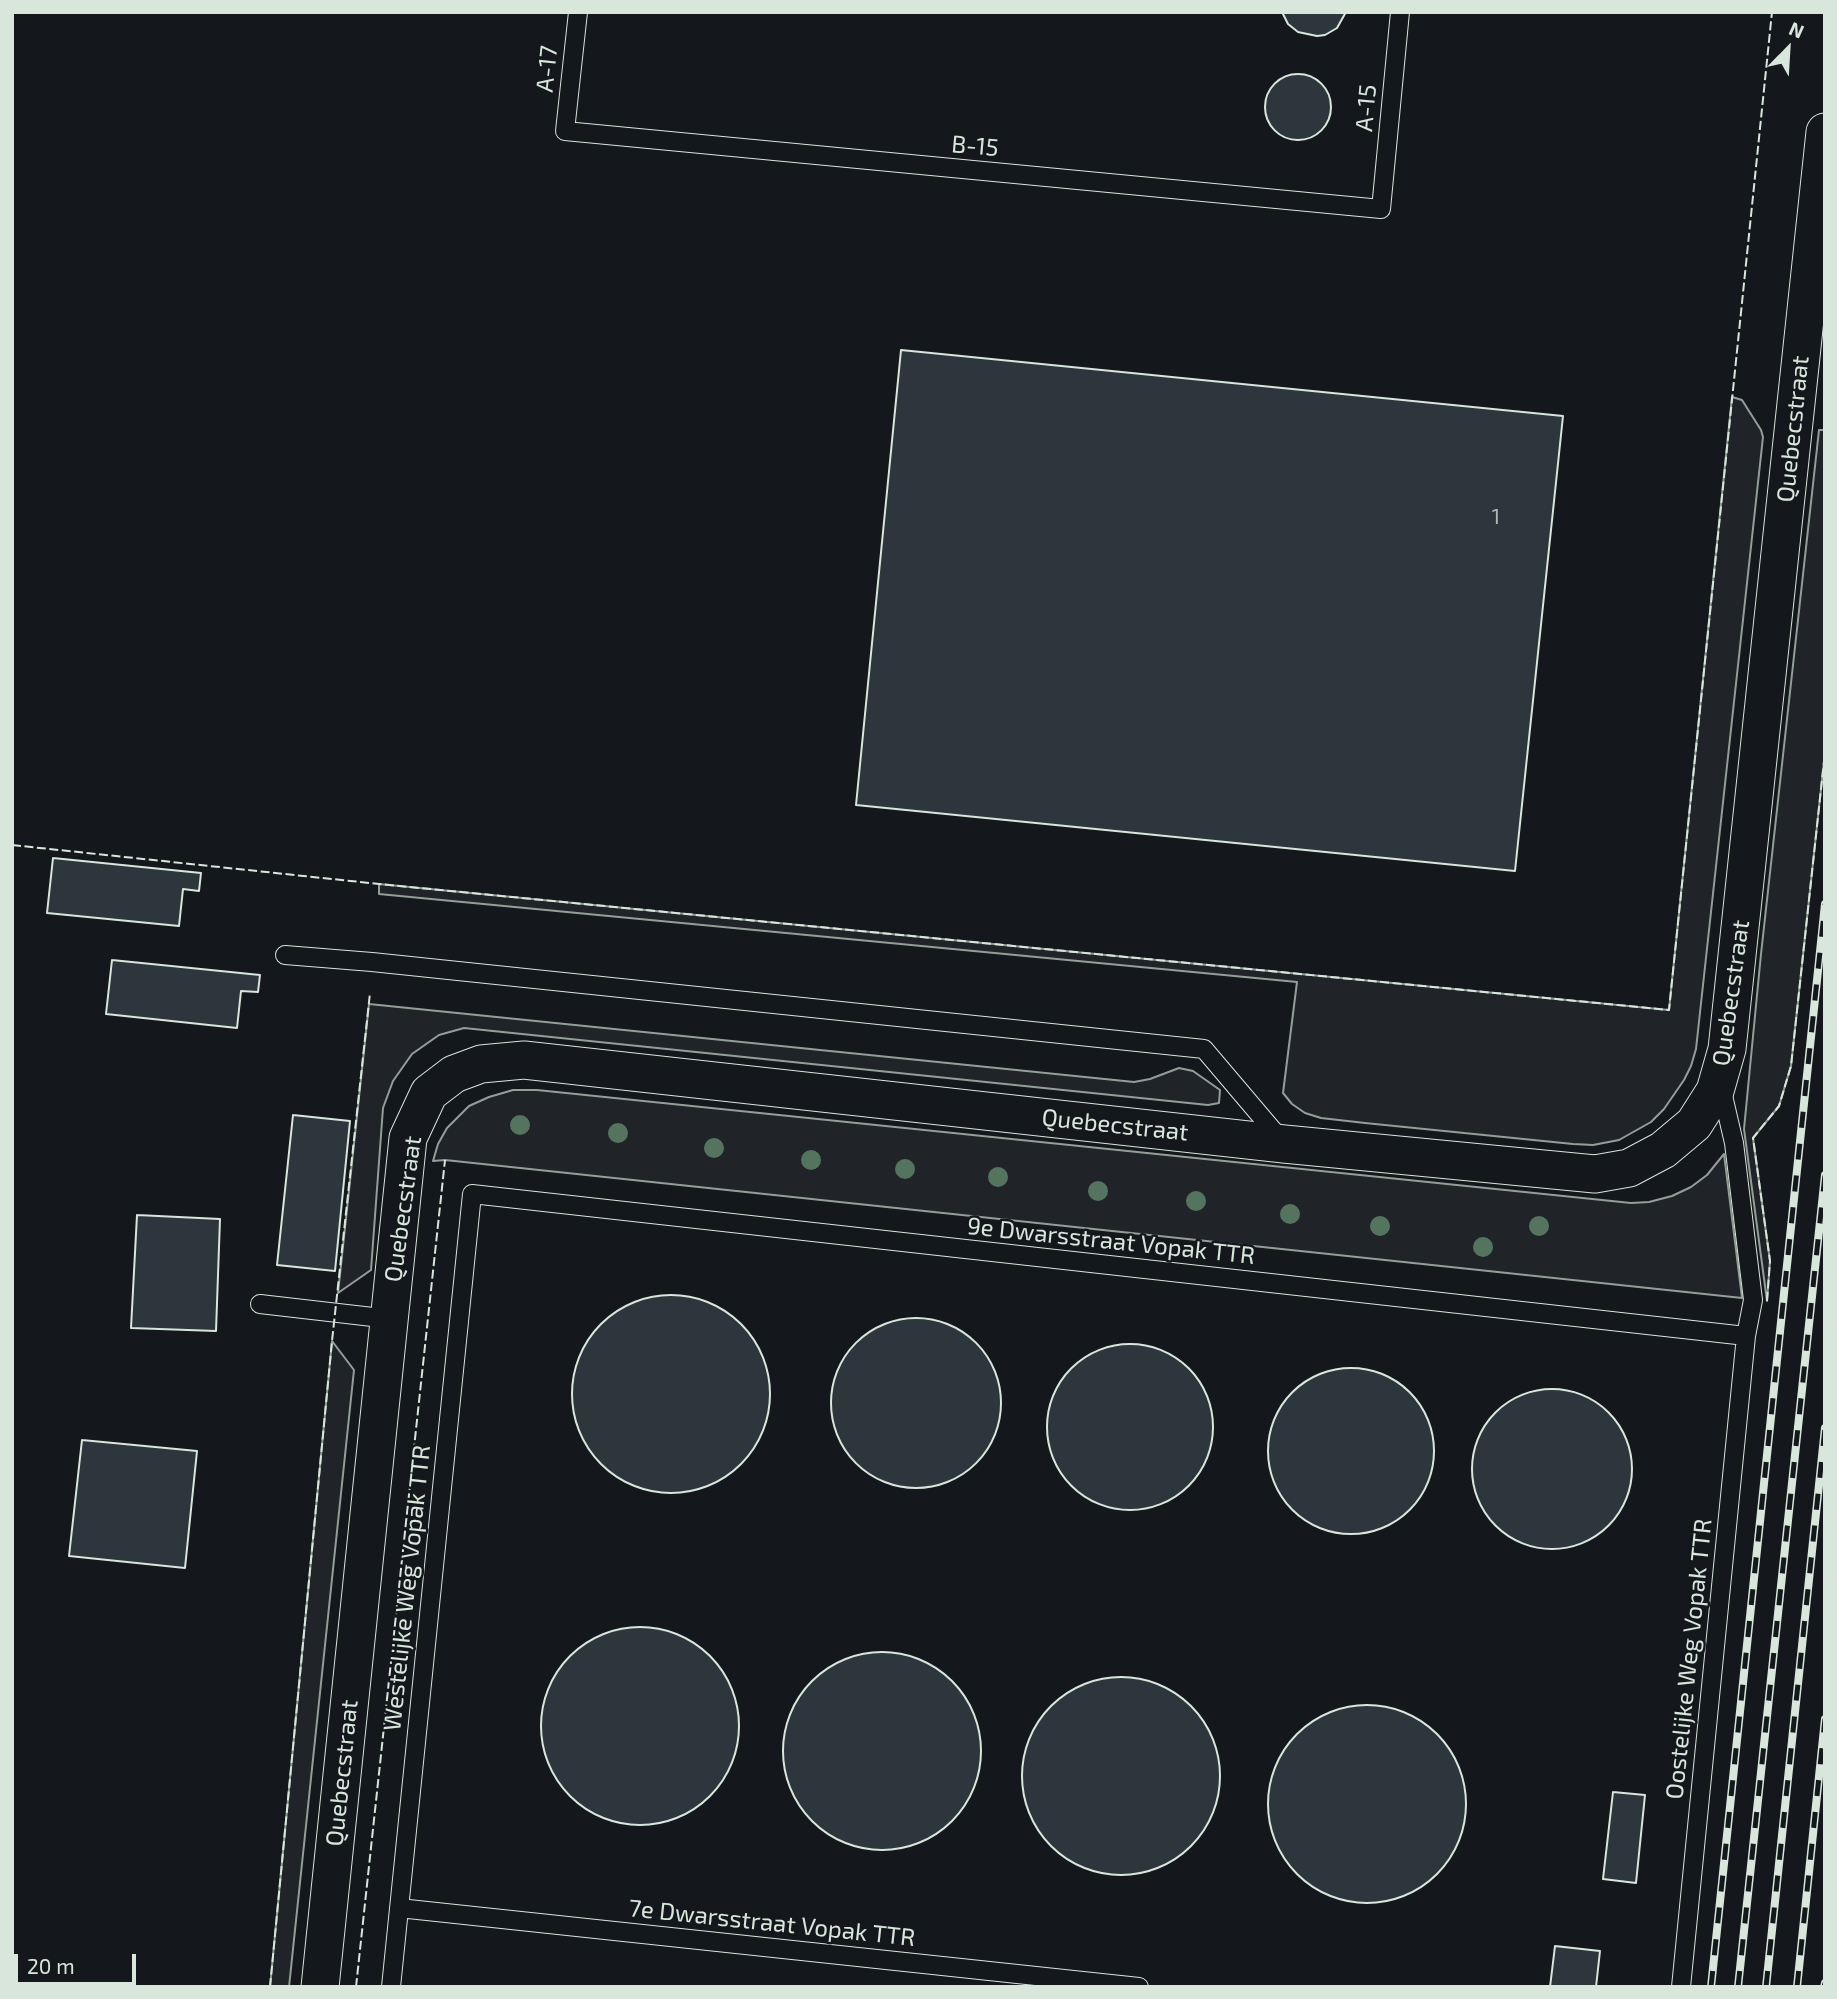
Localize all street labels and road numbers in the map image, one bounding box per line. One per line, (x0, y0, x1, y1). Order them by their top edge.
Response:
street label: A-17 (530, 44, 564, 94)
street label: A-15 (1350, 83, 1382, 133)
street label: B-15 (950, 130, 1000, 162)
street label: Quebecstraat (1771, 354, 1815, 504)
street label: Quebecstraat (1706, 918, 1756, 1068)
street label: Quebecstraat (1040, 1103, 1190, 1147)
street label: Quebecstraat (378, 1134, 428, 1284)
street label: 9e Dwarsstraat Vopak TTR (966, 1212, 1256, 1270)
street label: Westelijke Weg Vopak TTR (378, 1444, 436, 1732)
street label: Oostelijke Weg Vopak TTR (1660, 1517, 1718, 1801)
street label: Quebecstraat (320, 1698, 364, 1848)
street label: 7e Dwarsstraat Vopak TTR (627, 1894, 917, 1952)

